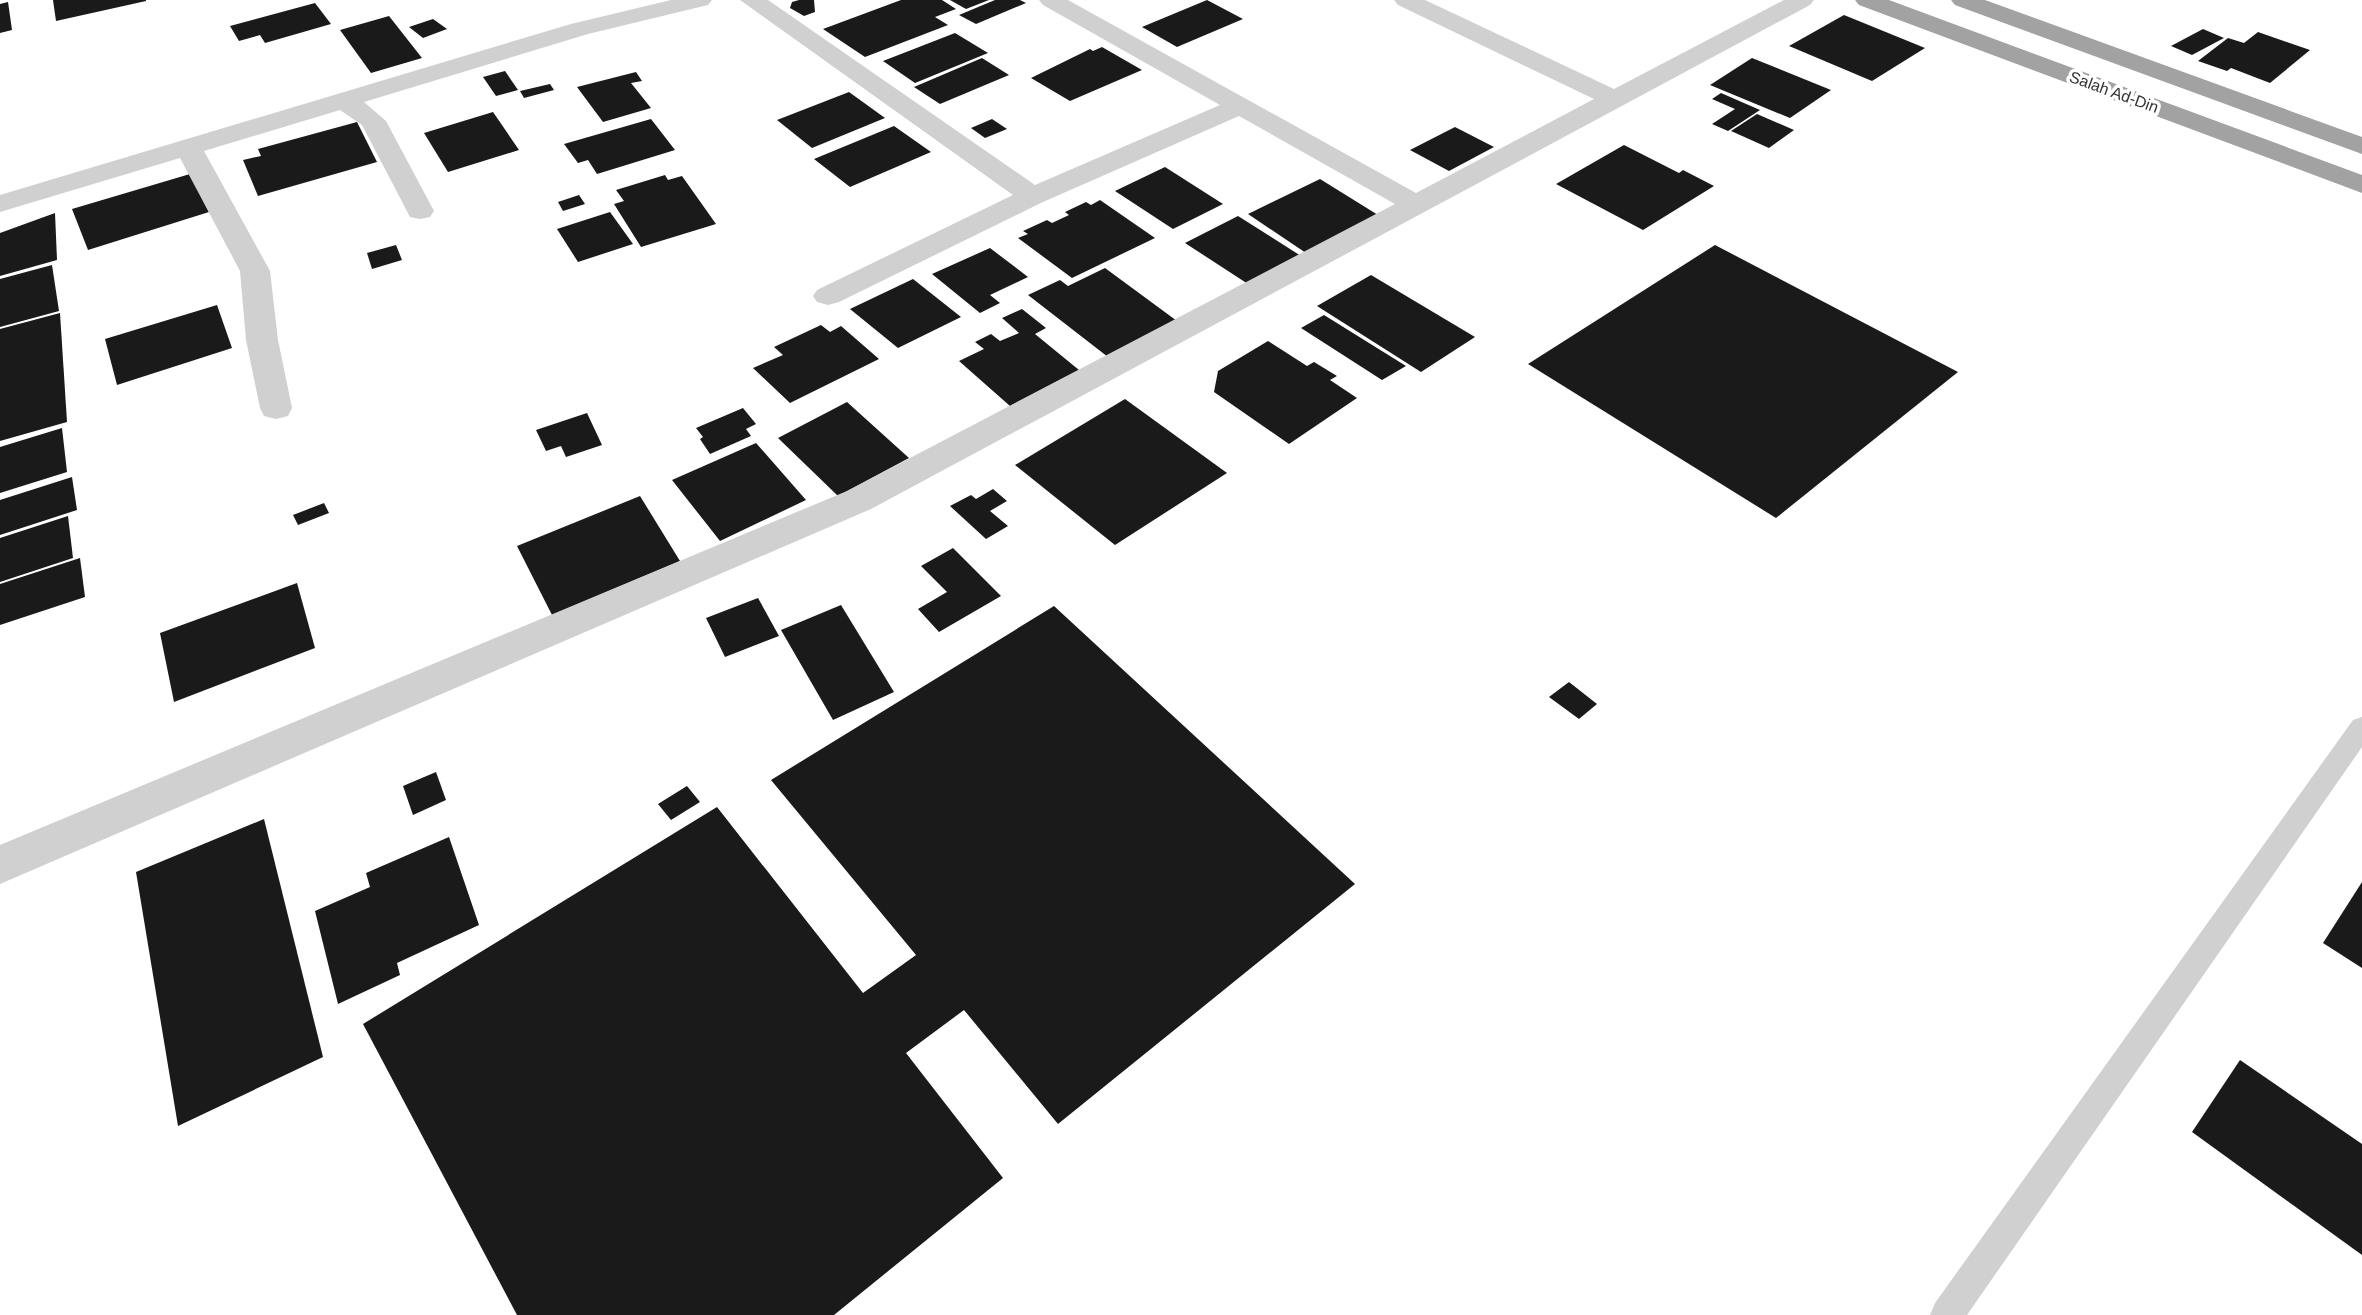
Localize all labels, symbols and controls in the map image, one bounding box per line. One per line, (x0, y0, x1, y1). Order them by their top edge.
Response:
street label: Salah Ad-Din (2067, 68, 2161, 116)

